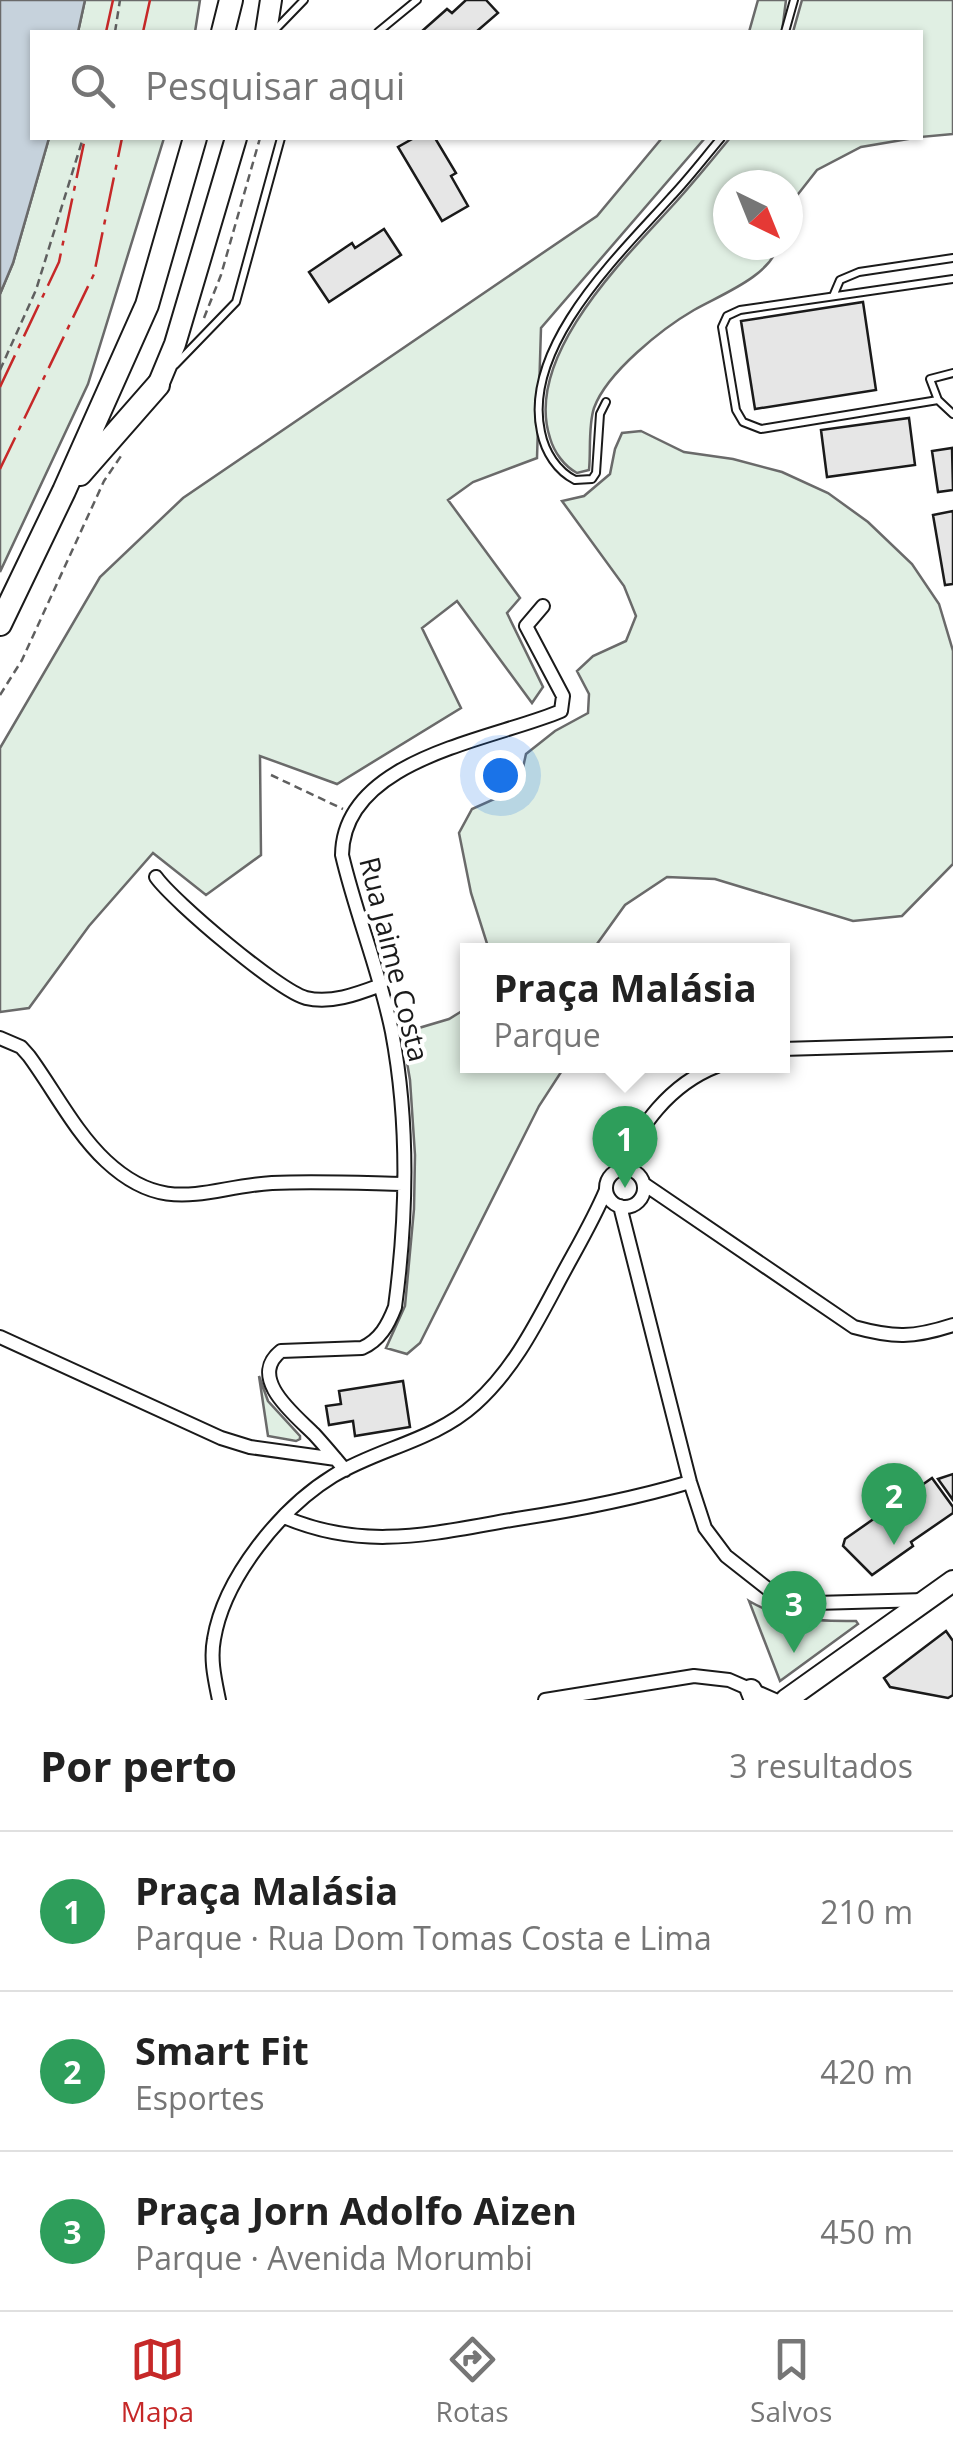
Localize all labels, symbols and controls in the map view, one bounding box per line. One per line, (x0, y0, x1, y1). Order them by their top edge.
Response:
search box (30, 30, 923, 140)
icon: search (65, 58, 120, 113)
text: Pesquisar aqui (145, 59, 405, 111)
north arrow (713, 170, 803, 260)
your location (475, 750, 526, 801)
street label: Rua Jaime Costa (351, 853, 439, 1065)
popup (460, 943, 790, 1073)
text: Praça Malásia (493, 961, 757, 1013)
text: Parque (493, 1013, 601, 1056)
pin: 1 (592, 1106, 658, 1188)
pin: 2 (862, 1462, 926, 1545)
pin: 3 (762, 1570, 826, 1653)
text: Por perto (40, 1737, 237, 1794)
text: 3 resultados (729, 1744, 913, 1787)
text: Praça Malásia (135, 1864, 398, 1916)
text: 1 (63, 1890, 82, 1933)
text: 210 m (820, 1890, 913, 1933)
text: Parque · Rua Dom Tomas Costa e Lima (135, 1916, 712, 1959)
text: Smart Fit (135, 2024, 309, 2076)
text: 2 (63, 2050, 82, 2093)
text: 420 m (820, 2050, 913, 2093)
text: Esportes (135, 2076, 265, 2119)
text: Praça Jorn Adolfo Aizen (135, 2184, 577, 2236)
text: 3 (63, 2210, 82, 2253)
text: 450 m (820, 2210, 913, 2253)
text: Parque · Avenida Morumbi (135, 2236, 533, 2279)
tab: Mapa (121, 2332, 194, 2430)
tab: Rotas (436, 2332, 509, 2430)
tab: Salvos (750, 2332, 832, 2430)

